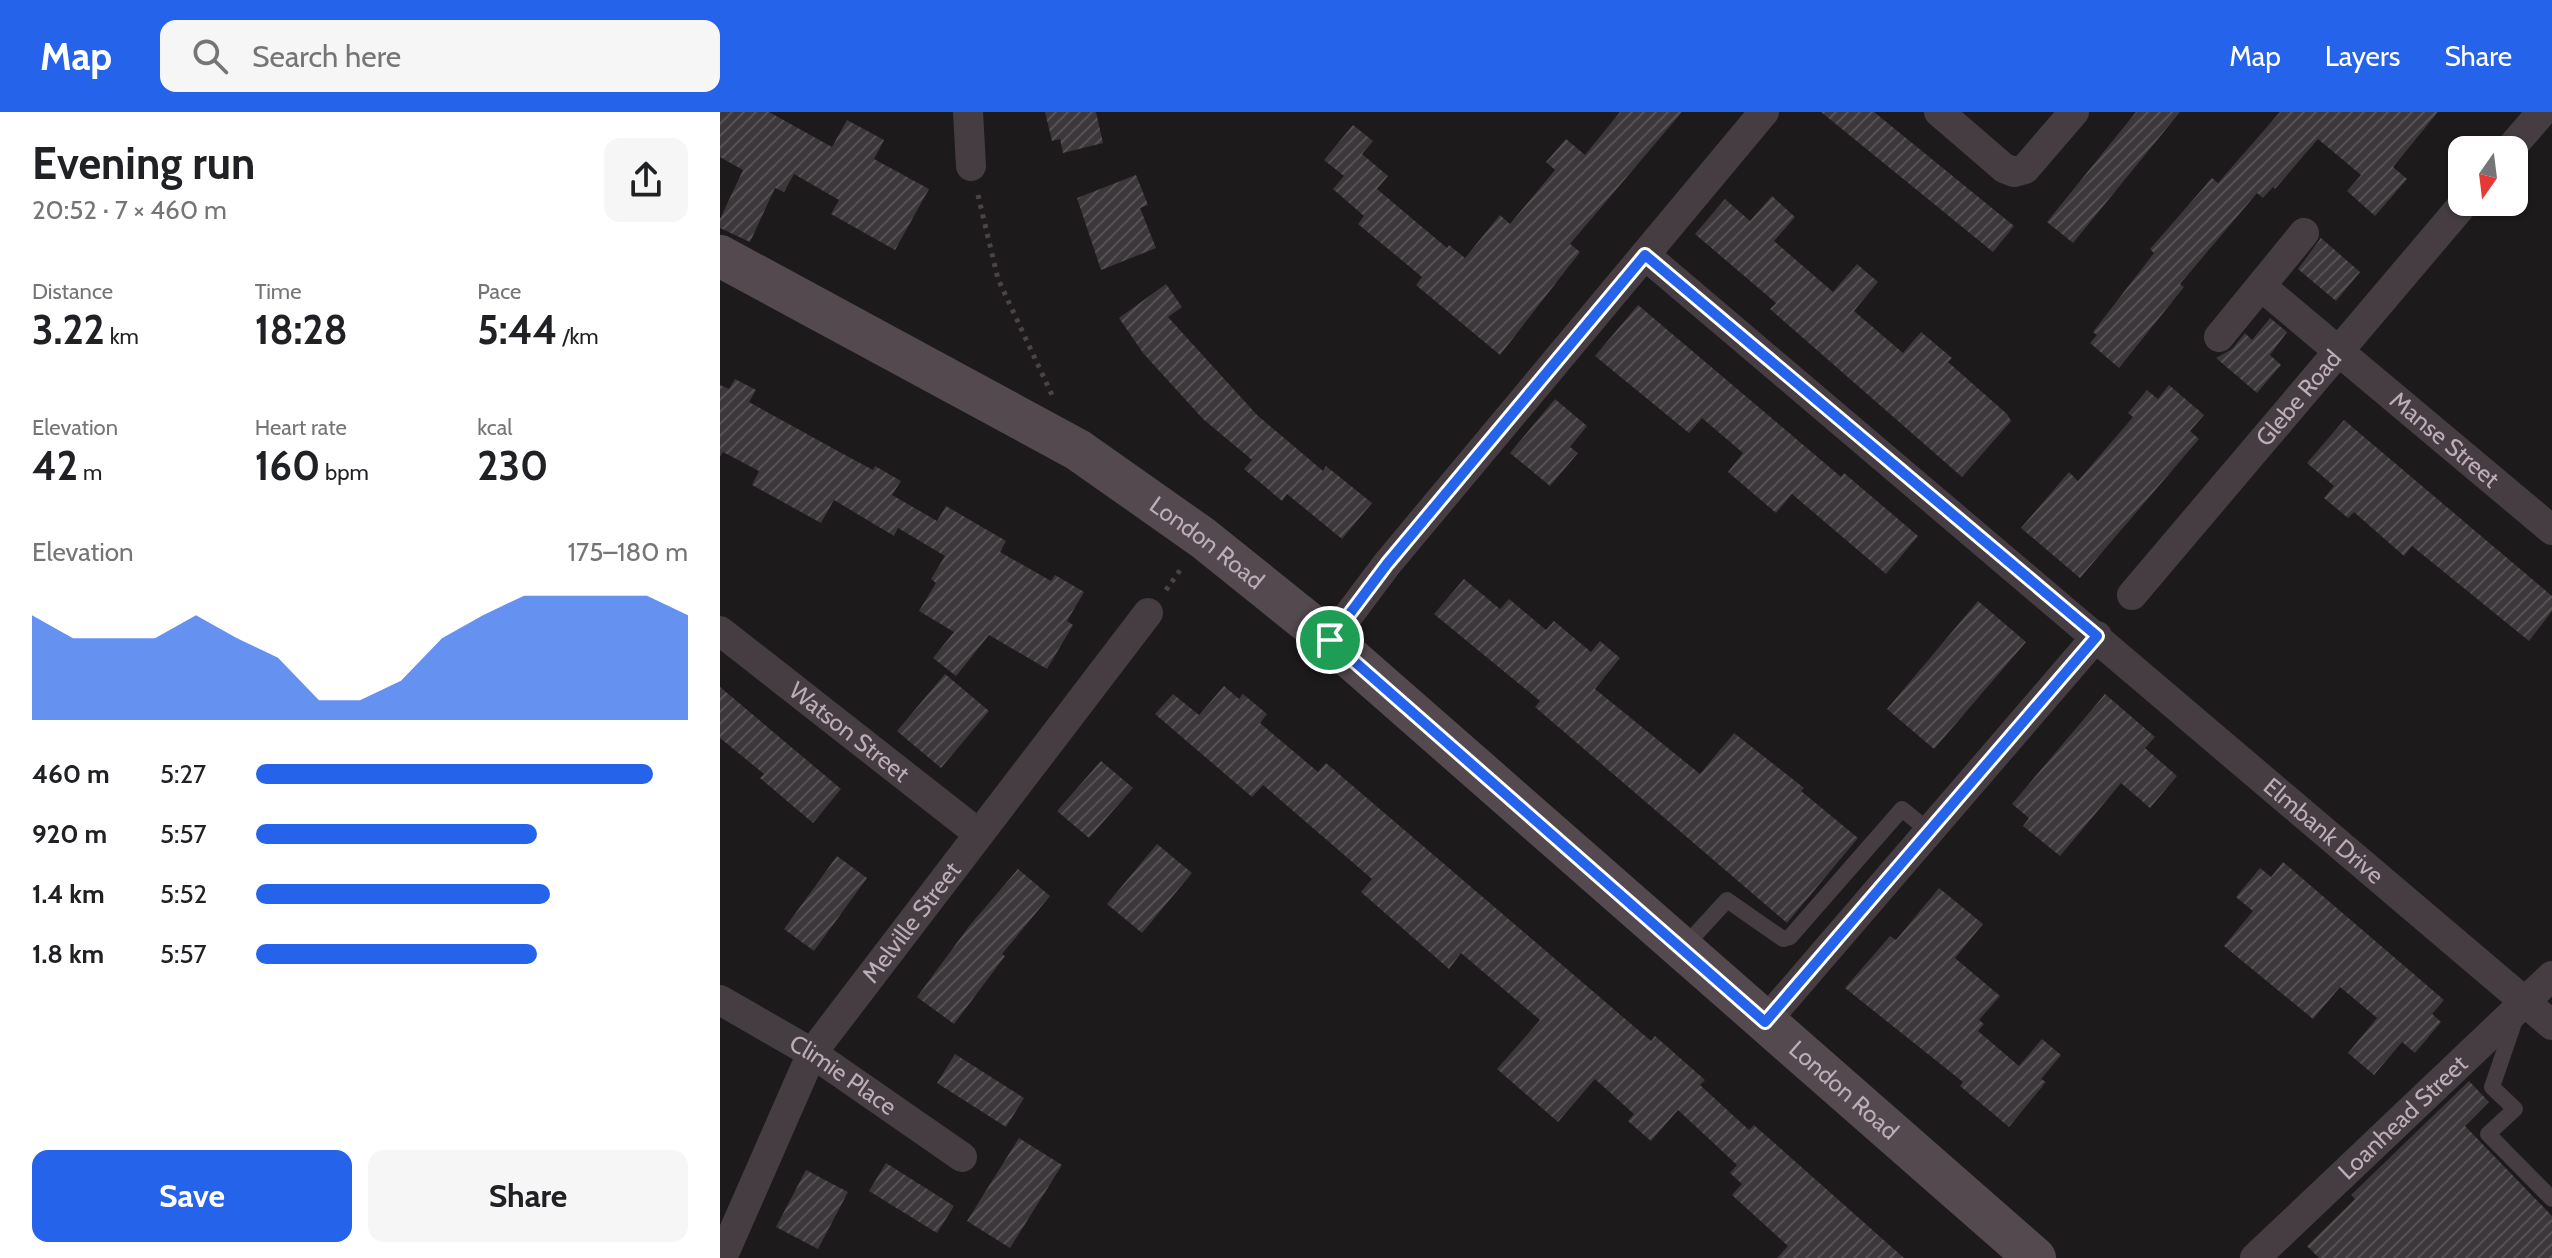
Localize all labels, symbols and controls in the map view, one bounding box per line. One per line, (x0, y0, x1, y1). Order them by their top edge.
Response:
search box (160, 20, 720, 92)
text: Map (40, 33, 112, 80)
icon: search (188, 34, 232, 78)
text: Search here (252, 38, 401, 75)
text: Map (2229, 39, 2281, 73)
text: Layers (2325, 39, 2400, 73)
text: Share (2444, 39, 2512, 73)
north arrow (2448, 136, 2528, 216)
map controls (2448, 136, 2528, 216)
text: Evening run (32, 137, 255, 190)
button: share (604, 138, 688, 222)
text: 20:52 · 7 × 460 m (32, 194, 227, 226)
text: Distance (32, 278, 113, 305)
text: Time (255, 278, 301, 305)
text: Pace (477, 278, 521, 305)
text: 3.22 (32, 305, 105, 354)
text: 18:28 (255, 305, 348, 354)
text: 5:44 (477, 305, 557, 354)
text: km (105, 323, 139, 350)
text: /km (557, 323, 599, 350)
street label: Glebe Road (2250, 344, 2347, 452)
street label: Manse Street (2384, 385, 2505, 494)
text: Elevation (32, 414, 118, 441)
text: Heart rate (255, 414, 347, 441)
text: kcal (477, 414, 512, 441)
text: 42 (32, 441, 78, 490)
text: 160 (255, 441, 320, 490)
text: 230 (477, 441, 548, 490)
text: m (78, 459, 102, 486)
text: bpm (320, 459, 369, 486)
street label: London Road (1144, 490, 1270, 595)
text: Elevation (32, 536, 134, 568)
text: 175–180 m (568, 536, 688, 568)
pin (1296, 606, 1364, 674)
icon: arrive (1308, 618, 1352, 662)
street label: Watson Street (783, 676, 915, 788)
text: 460 m (32, 758, 110, 790)
text: 5:27 (160, 758, 206, 790)
street label: Elmbank Drive (2258, 772, 2390, 890)
text: 920 m (32, 818, 107, 850)
text: 5:57 (160, 818, 207, 850)
street label: Melville Street (856, 856, 967, 989)
text: 1.4 km (32, 878, 105, 910)
text: 5:52 (160, 878, 207, 910)
text: 1.8 km (32, 938, 104, 970)
text: 5:57 (160, 938, 207, 970)
street label: Climie Place (784, 1028, 902, 1121)
street label: London Road (1783, 1034, 1905, 1146)
street label: Loanhead Street (2332, 1049, 2473, 1185)
button: Save (32, 1150, 352, 1242)
button: Share (368, 1150, 688, 1242)

